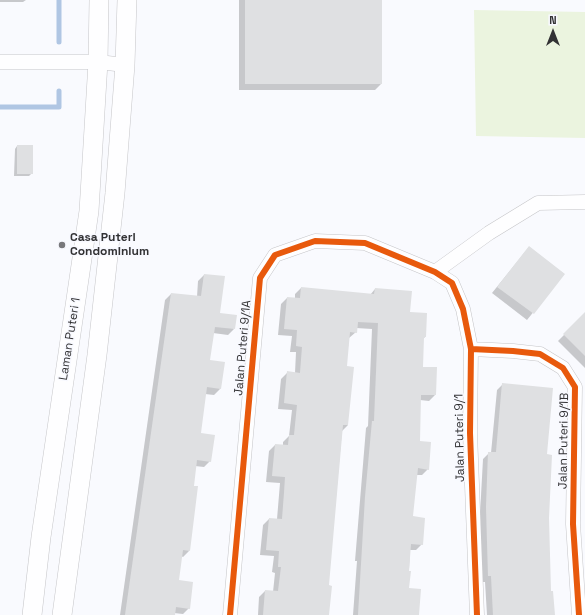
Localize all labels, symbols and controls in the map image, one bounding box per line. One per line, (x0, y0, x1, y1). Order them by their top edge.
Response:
north arrow (533, 12, 573, 52)
text: N (549, 13, 557, 27)
place label: Casa Puteri Condominium (70, 231, 149, 259)
marker: Casa Puteri Condominium (57, 240, 67, 250)
street label: Laman Puteri 1 (56, 297, 84, 381)
street label: Jalan Puteri 9/1A (232, 300, 254, 396)
street label: Jalan Puteri 9/1B (556, 393, 572, 489)
street label: Jalan Puteri 9/1 (452, 394, 468, 482)

